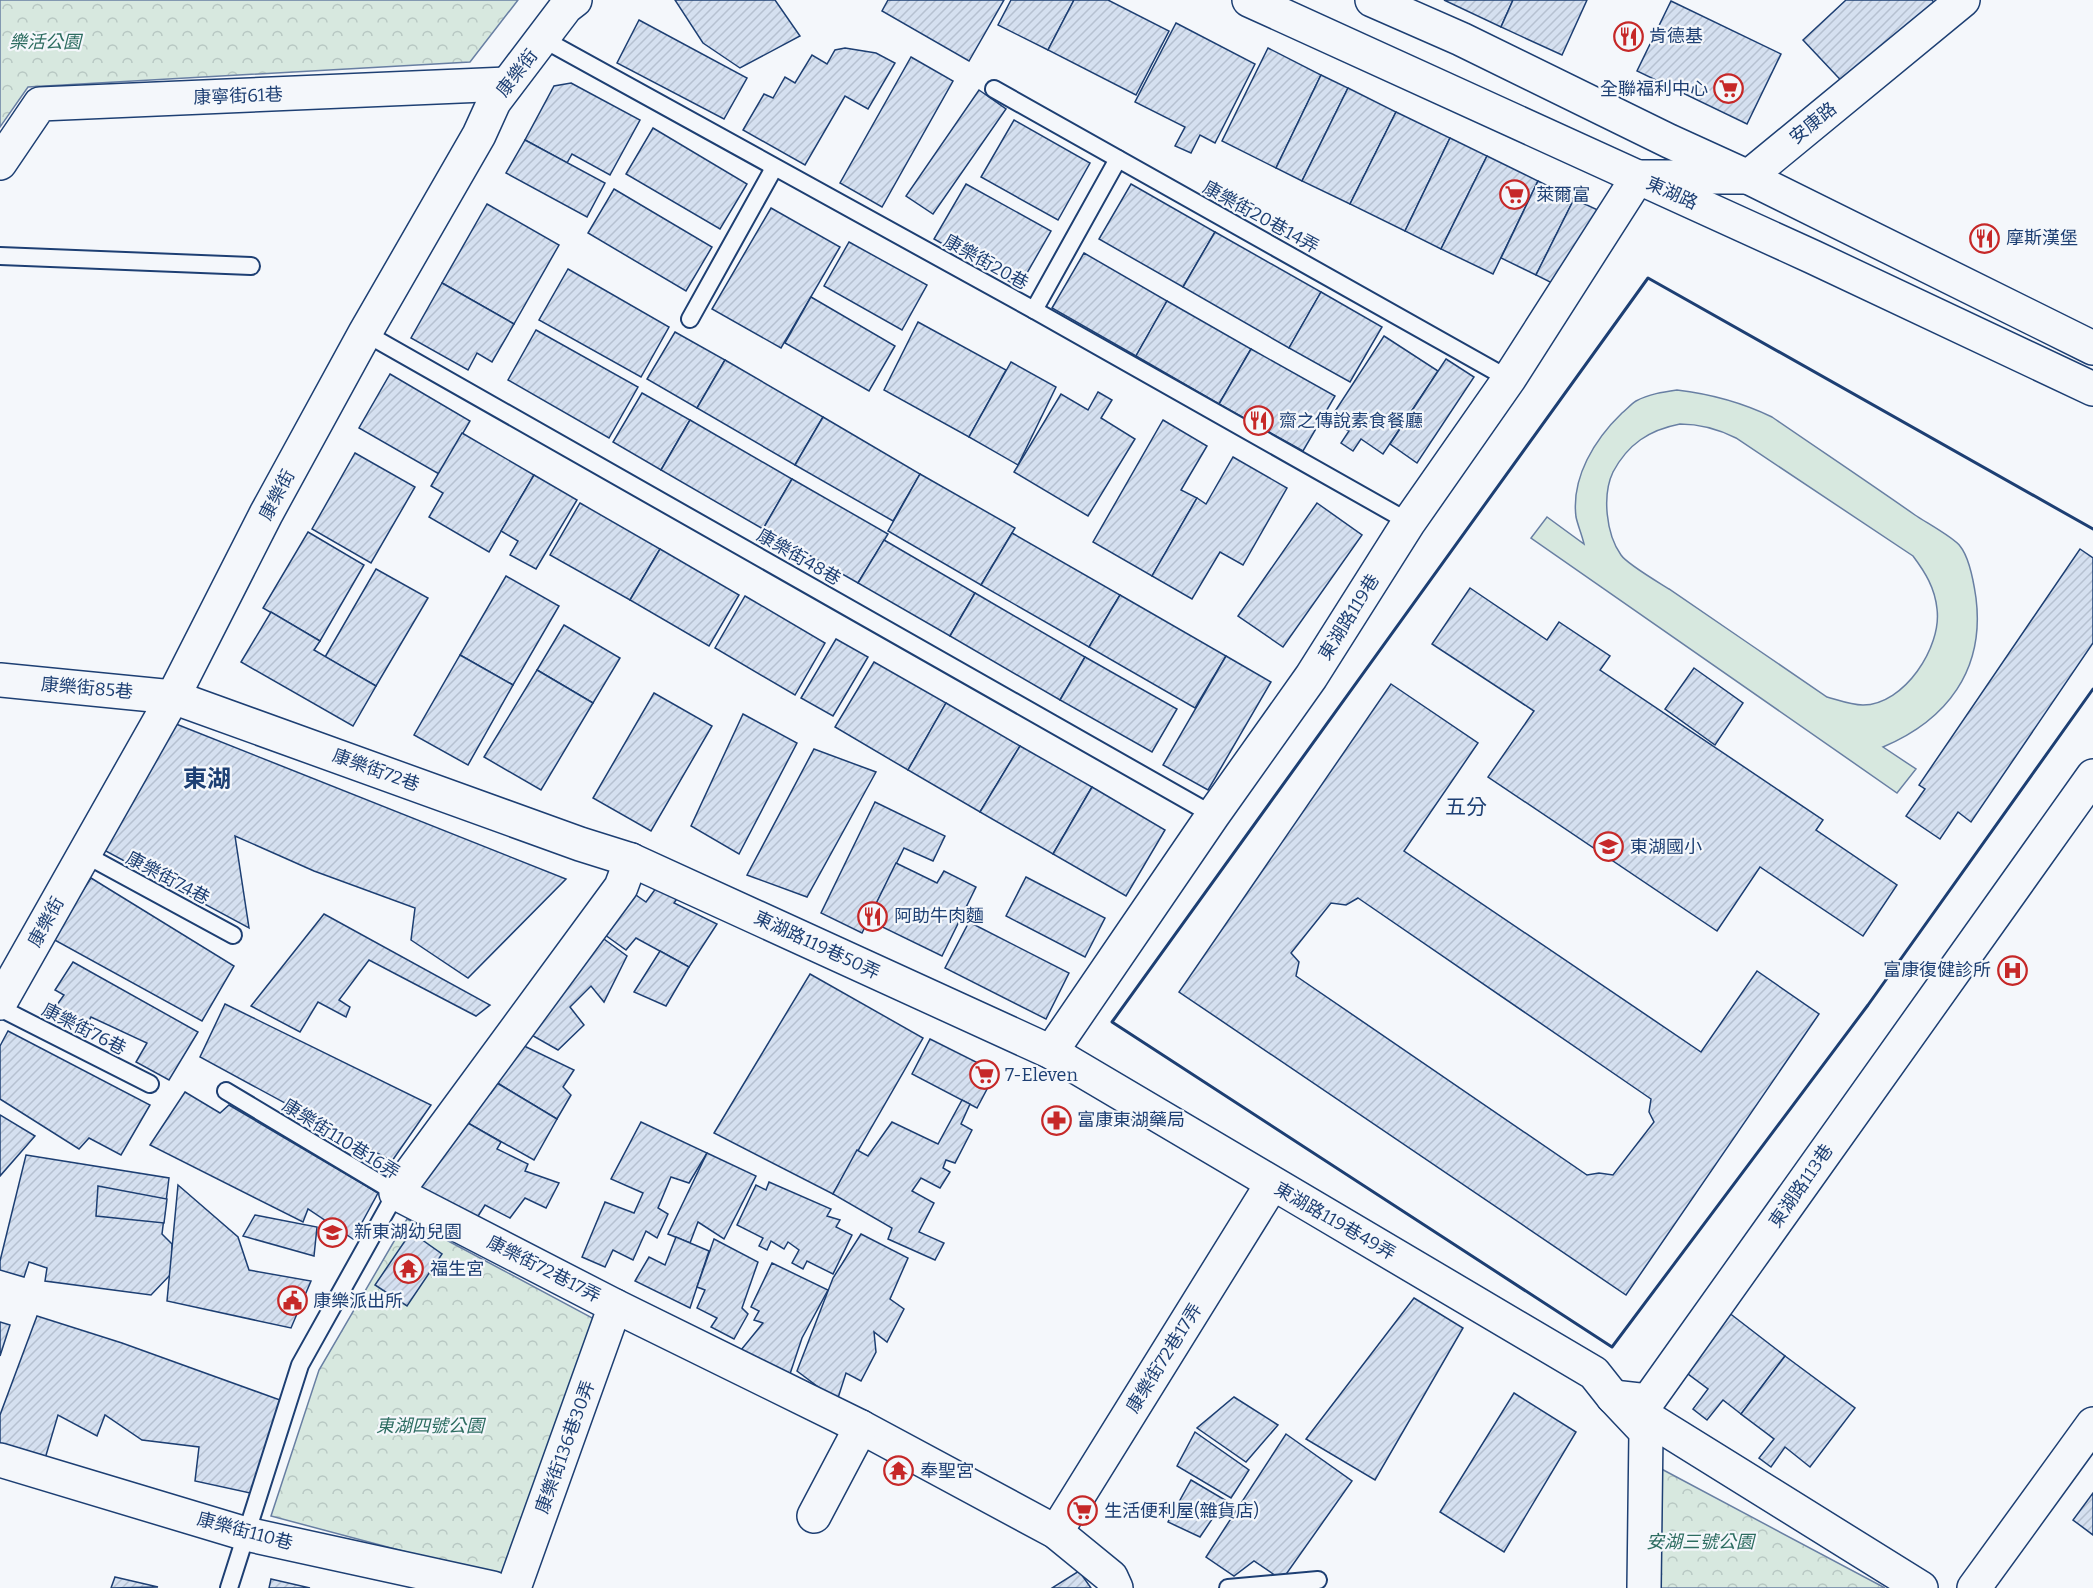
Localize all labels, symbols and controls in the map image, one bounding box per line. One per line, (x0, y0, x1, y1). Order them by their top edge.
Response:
restaurant icon: 肯德基 (1612, 20, 1644, 52)
place label: 肯德基 (1649, 25, 1703, 47)
park label: 樂活公園 (9, 31, 84, 53)
street label: 康樂街 (492, 45, 542, 101)
supermarket icon: 全聯福利中心 (1713, 73, 1745, 105)
place label: 全聯福利中心 (1600, 78, 1708, 100)
street label: 康寧街61巷 (193, 83, 283, 109)
street label: 安康路 (1785, 97, 1841, 149)
street label: 東湖路 (1643, 172, 1701, 214)
street label: 康樂街20巷14弄 (1199, 176, 1323, 258)
supermarket icon: 萊爾富 (1499, 179, 1531, 211)
place label: 萊爾富 (1536, 184, 1590, 206)
restaurant icon: 摩斯漢堡 (1969, 222, 2001, 254)
place label: 摩斯漢堡 (2006, 227, 2078, 249)
street label: 康樂街20巷 (940, 230, 1032, 294)
restaurant icon: 齋之傳說素食餐廳 (1242, 405, 1274, 437)
place label: 齋之傳說素食餐廳 (1279, 410, 1423, 432)
street label: 康樂街 (255, 466, 299, 524)
street label: 康樂街48巷 (753, 524, 845, 590)
street label: 東湖路119巷 (1314, 570, 1384, 664)
street label: 康樂街85巷 (40, 673, 134, 703)
street label: 康樂街72巷 (330, 744, 422, 796)
district label: 東湖 (183, 765, 231, 793)
district label: 五分 (1445, 794, 1487, 820)
school or university icon: 東湖國小 (1593, 831, 1625, 863)
place label: 東湖國小 (1630, 836, 1702, 858)
street label: 康樂街74巷 (123, 847, 213, 909)
street label: 康樂街 (23, 893, 69, 951)
restaurant icon: 阿助牛肉麵 (857, 900, 889, 932)
place label: 阿助牛肉麵 (894, 905, 984, 927)
street label: 東湖路119巷50弄 (751, 906, 883, 984)
hospital icon: 富康復健診所 (1996, 954, 2028, 986)
place label: 富康復健診所 (1883, 959, 1991, 981)
street label: 康樂街76巷 (38, 998, 130, 1060)
supermarket icon: 7-Eleven (968, 1059, 1000, 1091)
place label: 7-Eleven (1005, 1064, 1078, 1086)
street label: 康樂街110巷16弄 (278, 1094, 404, 1184)
pharmacy icon: 富康東湖藥局 (1040, 1104, 1072, 1136)
place label: 富康東湖藥局 (1077, 1109, 1185, 1131)
street label: 東湖路113巷 (1764, 1140, 1838, 1232)
street label: 東湖路119巷49弄 (1271, 1177, 1399, 1265)
school or university icon: 新東湖幼兒園 (317, 1216, 349, 1248)
place label: 新東湖幼兒園 (354, 1221, 462, 1243)
street label: 康樂街72巷17弄 (483, 1231, 605, 1307)
temple icon: 福生宮 (393, 1253, 425, 1285)
place label: 福生宮 (430, 1258, 484, 1280)
public building icon: 康樂派出所 (276, 1285, 308, 1317)
place label: 康樂派出所 (313, 1290, 403, 1312)
street label: 康樂街72巷17弄 (1122, 1299, 1206, 1417)
street label: 康樂街136巷30弄 (531, 1377, 599, 1517)
park label: 東湖四號公園 (376, 1415, 487, 1437)
temple icon: 奉聖宮 (883, 1455, 915, 1487)
place label: 奉聖宮 (920, 1460, 974, 1482)
supermarket icon: 生活便利屋(雜貨店) (1067, 1495, 1099, 1527)
place label: 生活便利屋(雜貨店) (1104, 1500, 1259, 1522)
street label: 康樂街110巷 (195, 1508, 295, 1554)
park label: 安湖三號公園 (1646, 1531, 1757, 1553)

